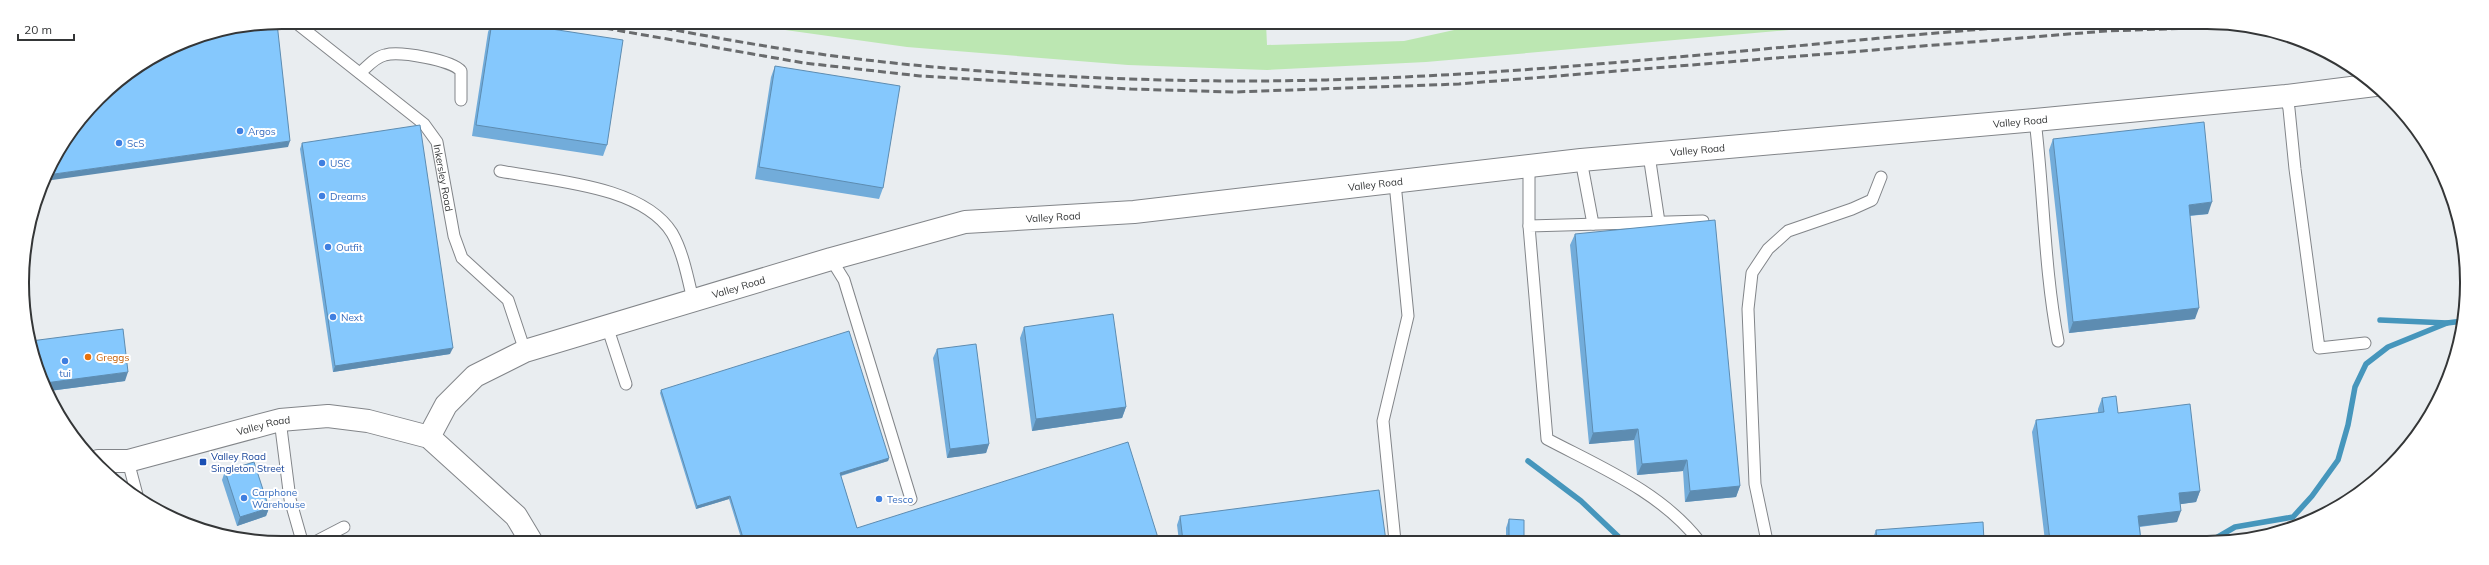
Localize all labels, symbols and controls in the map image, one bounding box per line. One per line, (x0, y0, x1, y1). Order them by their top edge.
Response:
scale bar (18, 16, 74, 42)
text: 20 m (24, 22, 52, 37)
street label: Valley Road (1992, 113, 2048, 131)
place label: Argos (248, 125, 276, 138)
marker: Argos (235, 126, 245, 136)
place label: ScS (127, 137, 144, 150)
marker: ScS (114, 138, 124, 148)
street label: Valley Road (1670, 141, 1726, 159)
street label: Inkersley Road (431, 143, 455, 212)
place label: USC (330, 157, 351, 170)
marker: USC (317, 158, 327, 168)
street label: Valley Road (1347, 175, 1404, 194)
place label: Dreams (330, 190, 366, 203)
marker: Dreams (317, 191, 327, 201)
street label: Valley Road (1025, 209, 1081, 225)
place label: Outfit (336, 241, 363, 254)
marker: Outfit (323, 242, 333, 252)
street label: Valley Road (710, 273, 767, 301)
place label: Next (341, 311, 363, 324)
marker: Next (328, 312, 338, 322)
place label: Greggs (96, 351, 129, 364)
marker: Greggs (83, 352, 93, 362)
marker: tui (60, 356, 70, 366)
place label: tui (59, 367, 71, 380)
street label: Valley Road (235, 413, 291, 438)
place label: Valley Road Singleton Street (211, 450, 285, 475)
marker: Valley Road Singleton Street (198, 457, 208, 467)
place label: Carphone Warehouse (252, 486, 305, 511)
marker: Carphone Warehouse (239, 493, 249, 503)
place label: Tesco (887, 493, 914, 506)
marker: Tesco (874, 494, 884, 504)

